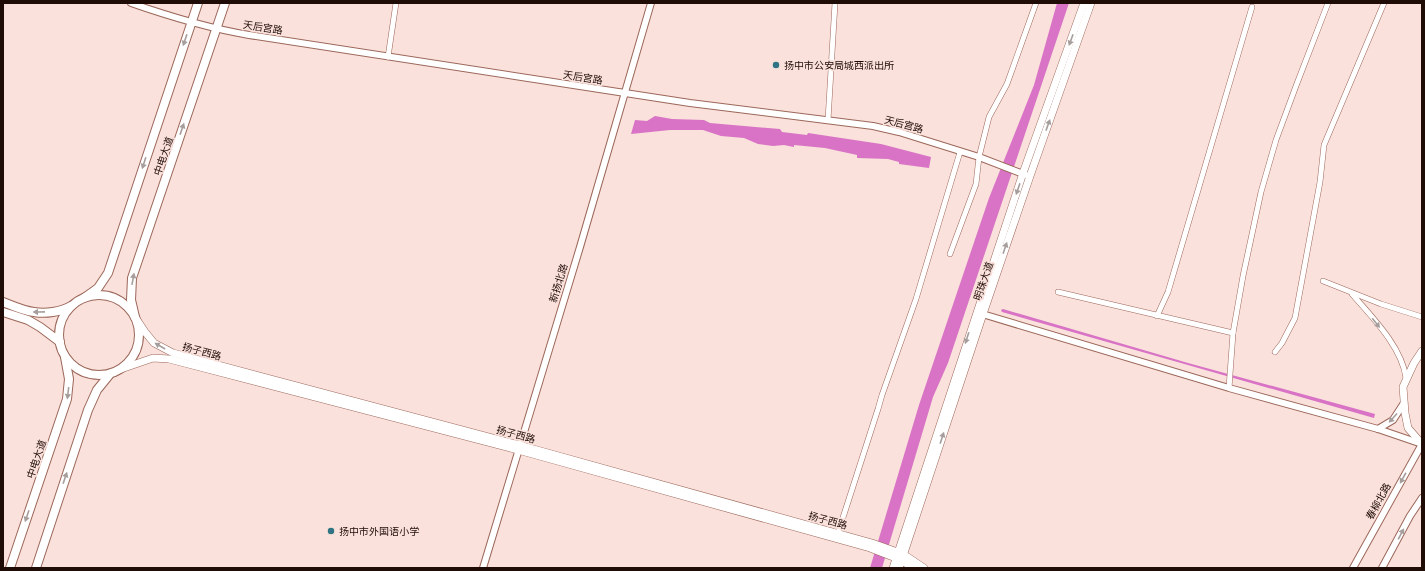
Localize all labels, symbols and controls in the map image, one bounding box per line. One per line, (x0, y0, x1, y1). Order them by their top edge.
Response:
street label: 天后宫路 (242, 18, 284, 37)
one-way arrow (182, 34, 188, 46)
one-way arrow (1067, 34, 1073, 46)
place label: 扬中市公安局城西派出所 (784, 59, 894, 72)
marker: 扬中市公安局城西派出所 (771, 60, 781, 70)
street label: 天后宫路 (562, 68, 604, 87)
street label: 天后宫路 (883, 113, 925, 136)
one-way arrow (1045, 119, 1051, 131)
one-way arrow (180, 122, 186, 134)
street label: 中电大道 (151, 135, 176, 177)
one-way arrow (141, 158, 147, 170)
one-way arrow (1014, 183, 1020, 195)
one-way arrow (1002, 242, 1008, 254)
street label: 明珠大道 (971, 260, 996, 302)
street label: 新扬北路 (546, 262, 571, 304)
one-way arrow (130, 272, 136, 285)
one-way arrow (32, 309, 45, 315)
one-way arrow (1372, 317, 1381, 328)
one-way arrow (964, 333, 970, 345)
street label: 扬子西路 (181, 340, 223, 363)
one-way arrow (154, 343, 166, 350)
one-way arrow (64, 386, 71, 399)
one-way arrow (1388, 413, 1398, 423)
street label: 扬子西路 (495, 423, 537, 446)
one-way arrow (939, 431, 945, 443)
street label: 中电大道 (24, 438, 49, 480)
one-way arrow (62, 471, 68, 483)
one-way arrow (1399, 472, 1406, 484)
street label: 春柳北路 (1363, 481, 1394, 522)
street label: 扬子西路 (807, 509, 849, 532)
one-way arrow (24, 510, 30, 522)
place label: 扬中市外国语小学 (339, 525, 419, 538)
marker: 扬中市外国语小学 (326, 526, 336, 536)
one-way arrow (1398, 528, 1404, 539)

